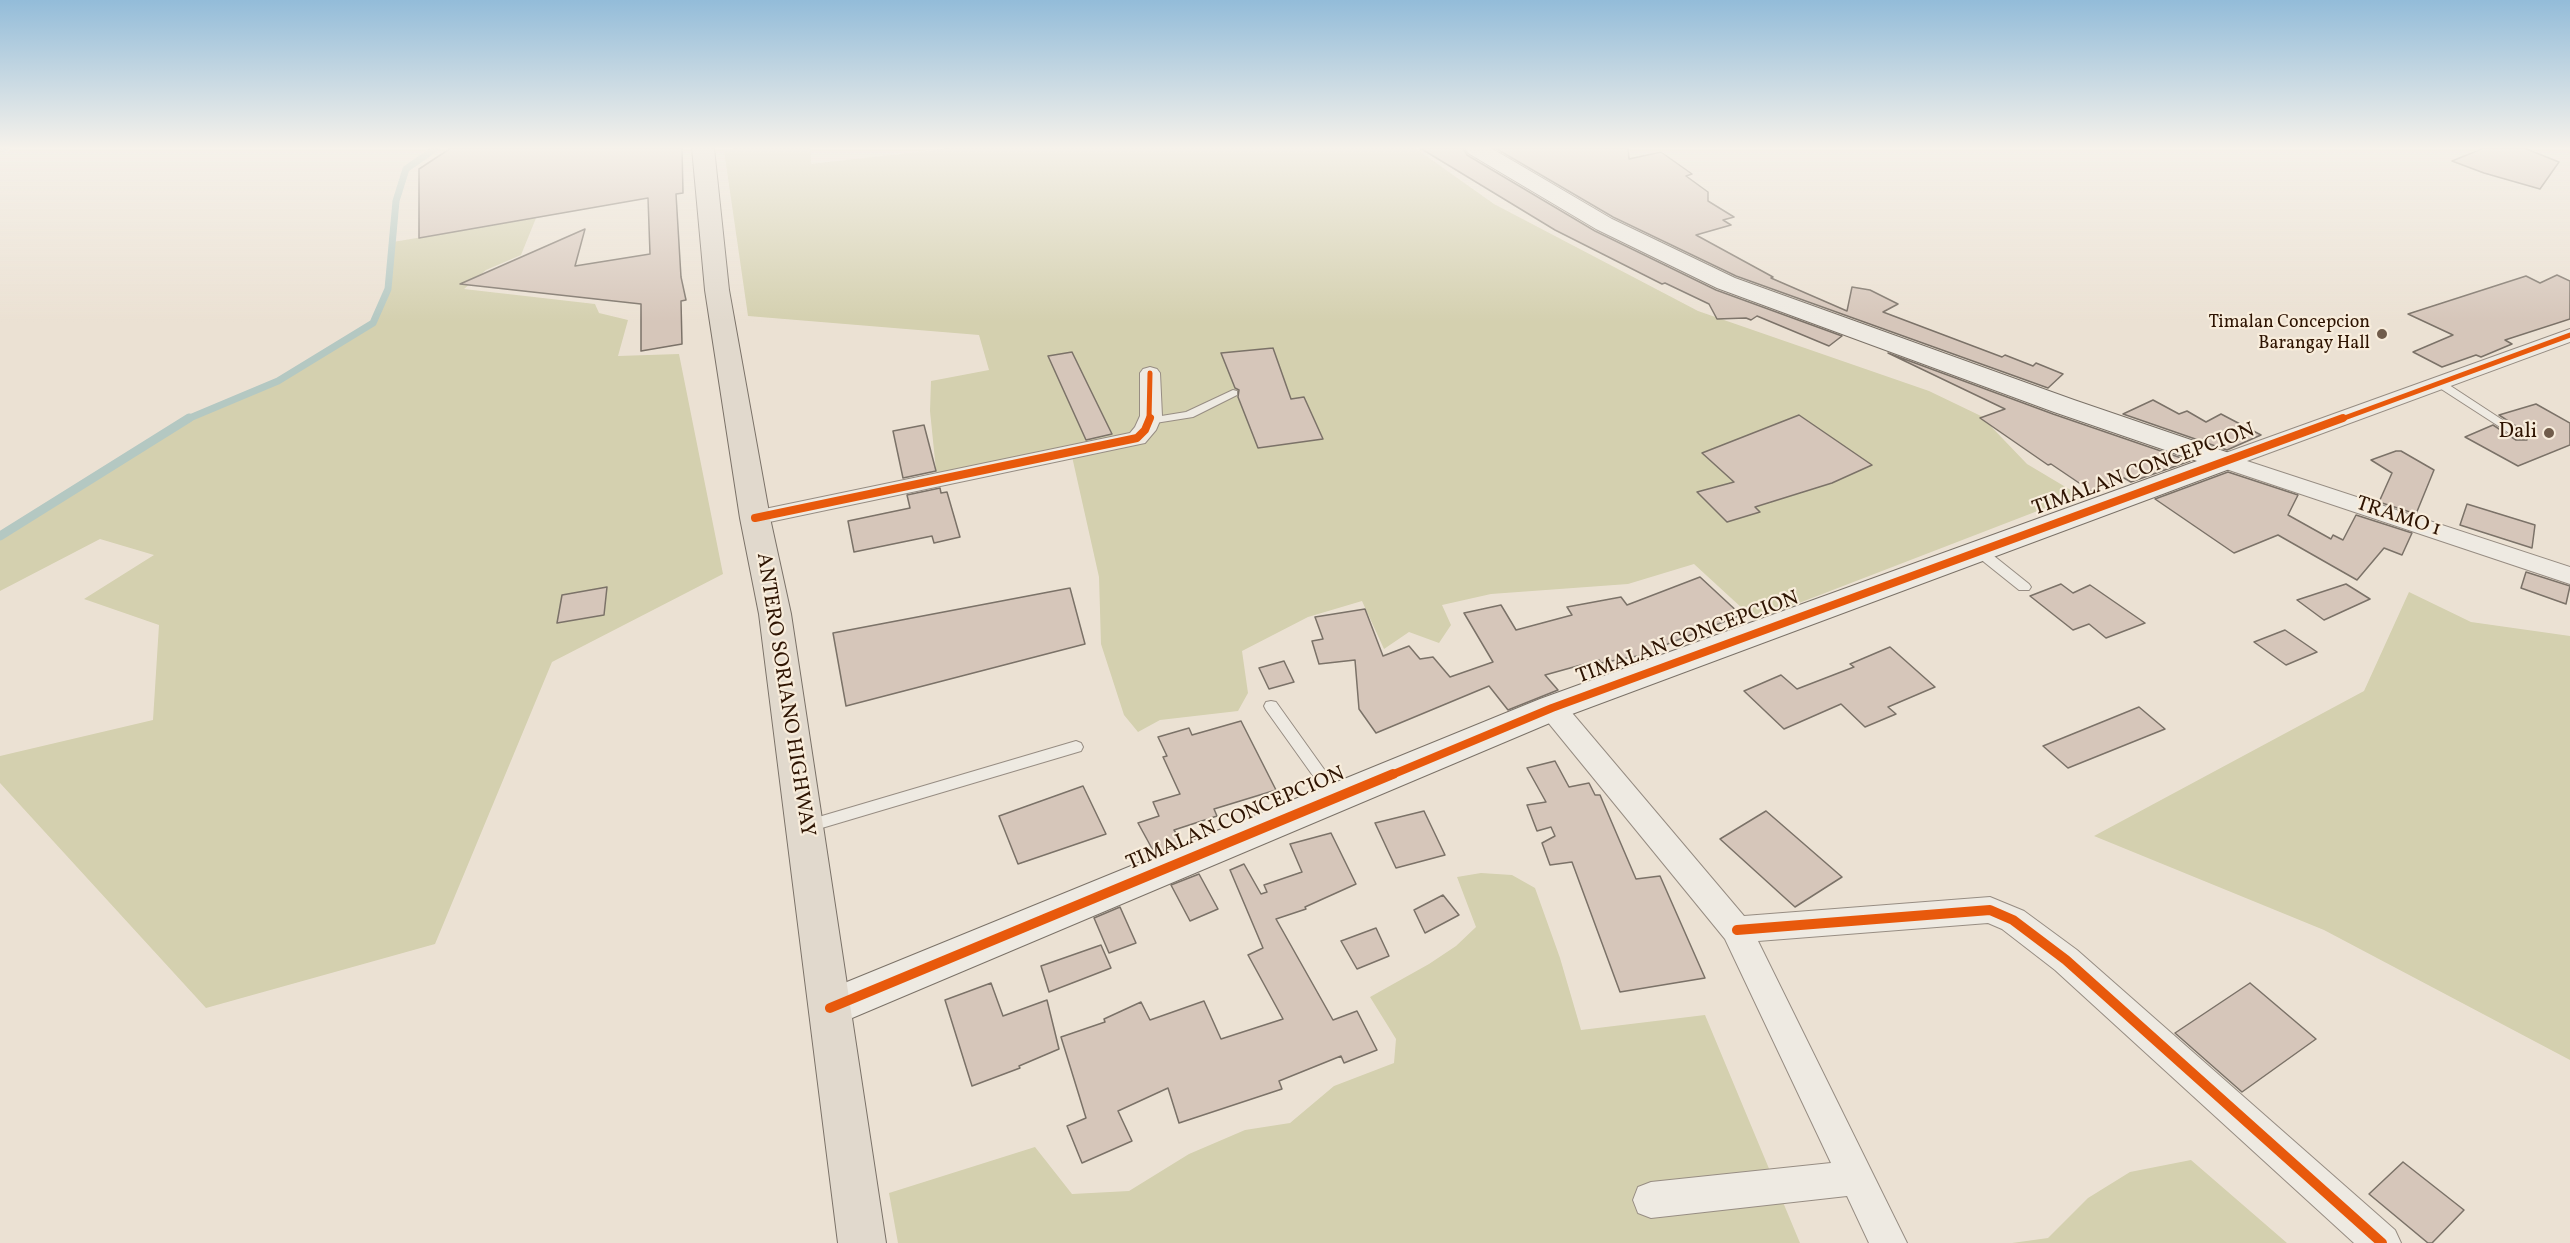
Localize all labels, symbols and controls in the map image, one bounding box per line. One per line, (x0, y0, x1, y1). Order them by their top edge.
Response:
place label: Timalan Concepcion Barangay Hall (2209, 313, 2370, 356)
marker: Timalan Concepcion Barangay Hall (2375, 327, 2389, 341)
street label: TIMALAN CONCEPCION (2029, 419, 2259, 523)
place label: Dali (2499, 420, 2537, 446)
marker: Dali (2542, 426, 2556, 440)
street label: TRAMO 1 (2352, 492, 2444, 544)
street label: ANTERO SORIANO HIGHWAY (749, 551, 819, 839)
street label: TIMALAN CONCEPCION (1573, 587, 1803, 691)
street label: TIMALAN CONCEPCION (1123, 763, 1349, 877)

